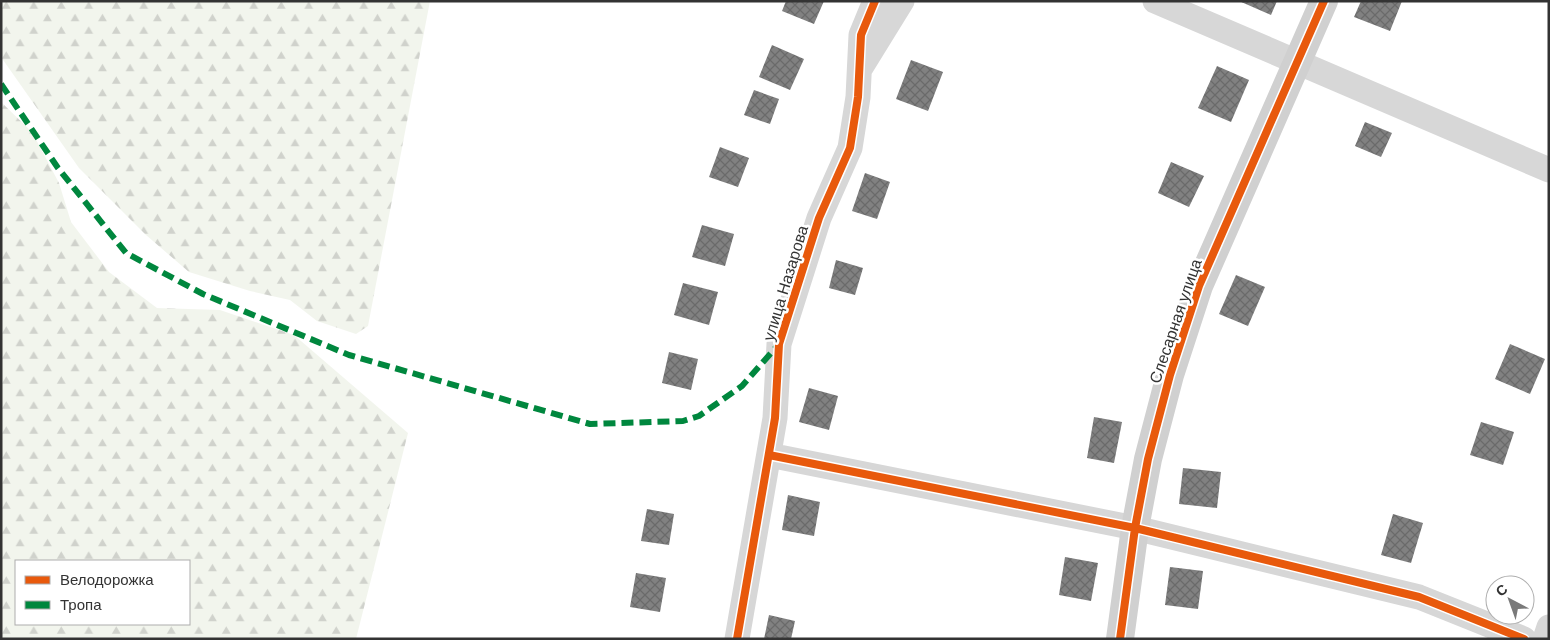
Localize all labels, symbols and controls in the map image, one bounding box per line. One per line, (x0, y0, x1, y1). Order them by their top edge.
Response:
street label: улица Назарова (760, 223, 811, 343)
street label: Слесарная улица (1146, 257, 1205, 386)
legend (15, 560, 190, 625)
text: Велодорожка (60, 571, 154, 588)
north arrow (1485, 575, 1535, 625)
text: С (1492, 581, 1511, 600)
text: Тропа (60, 596, 102, 613)

